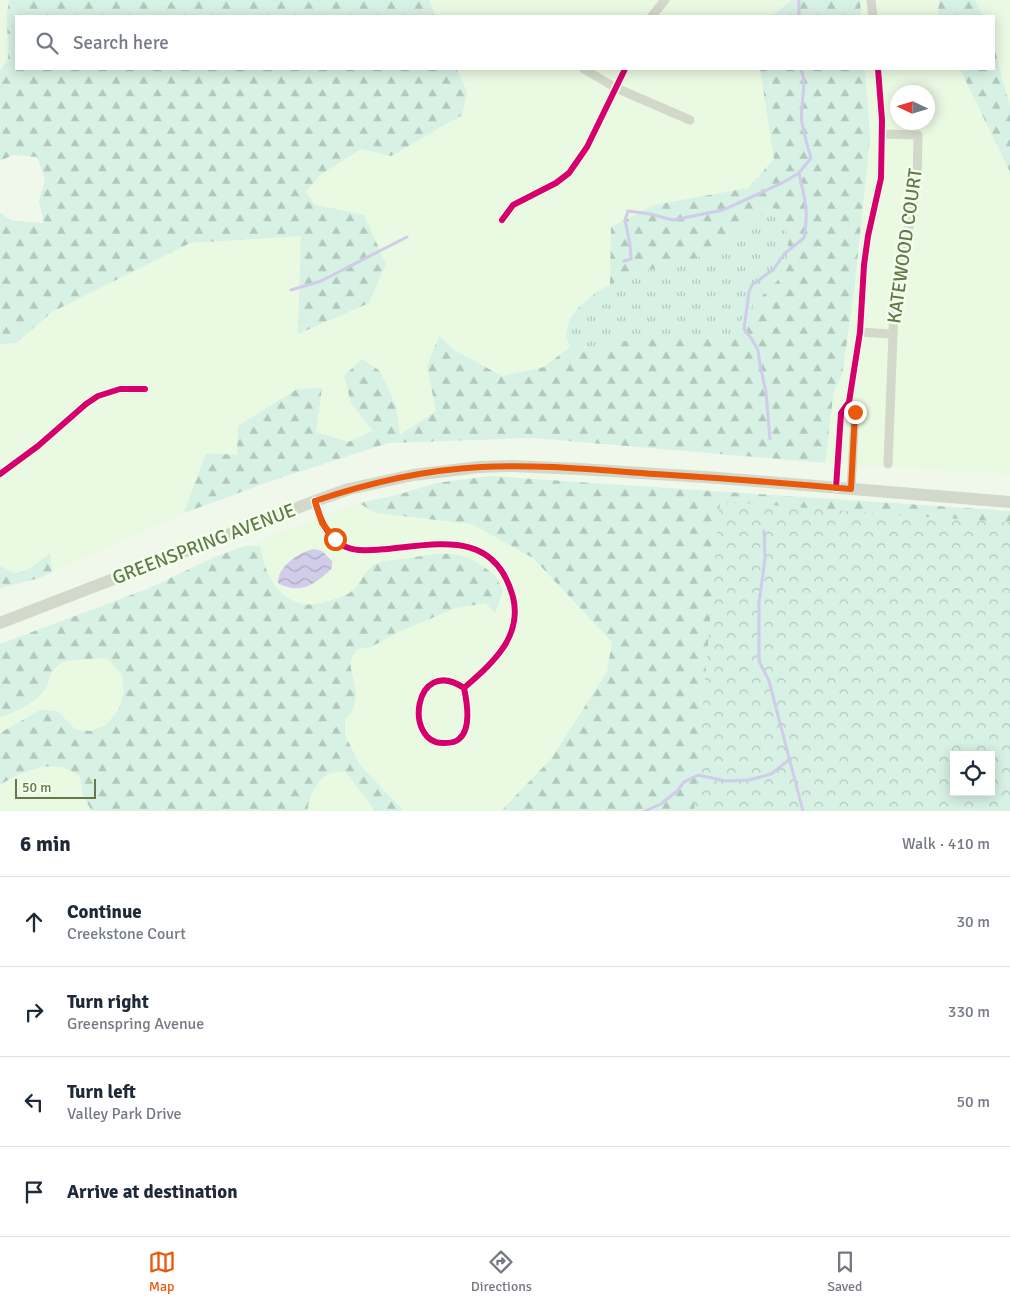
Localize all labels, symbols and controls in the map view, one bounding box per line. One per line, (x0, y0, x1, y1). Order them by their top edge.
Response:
search box (15, 15, 995, 70)
icon: search (33, 29, 61, 57)
text: Search here (73, 31, 169, 55)
north arrow (890, 85, 935, 130)
street label: KATEWOOD COURT (882, 166, 928, 325)
route end (844, 401, 867, 424)
street label: GREENSPRING AVENUE (109, 498, 299, 590)
route start (324, 528, 347, 551)
map controls (950, 751, 995, 796)
button: locate (950, 751, 995, 796)
scale bar (15, 776, 96, 799)
text: 50 m (22, 779, 51, 796)
text: 6 min (20, 831, 71, 857)
text: Walk · 410 m (902, 834, 990, 854)
text: Continue (67, 900, 142, 924)
icon: ahead (20, 908, 48, 936)
text: 30 m (956, 912, 990, 932)
text: Creekstone Court (67, 924, 186, 944)
text: Turn right (67, 990, 149, 1014)
icon: right (20, 998, 48, 1026)
text: 330 m (948, 1002, 990, 1022)
text: Greenspring Avenue (67, 1014, 204, 1034)
text: Turn left (67, 1080, 136, 1104)
icon: left (20, 1088, 48, 1116)
text: 50 m (956, 1092, 990, 1112)
text: Valley Park Drive (67, 1104, 182, 1124)
icon: arrive (20, 1178, 48, 1206)
text: Arrive at destination (67, 1180, 238, 1204)
tab: Map (148, 1248, 176, 1295)
tab: Directions (471, 1248, 532, 1295)
tab: Saved (827, 1248, 862, 1295)

